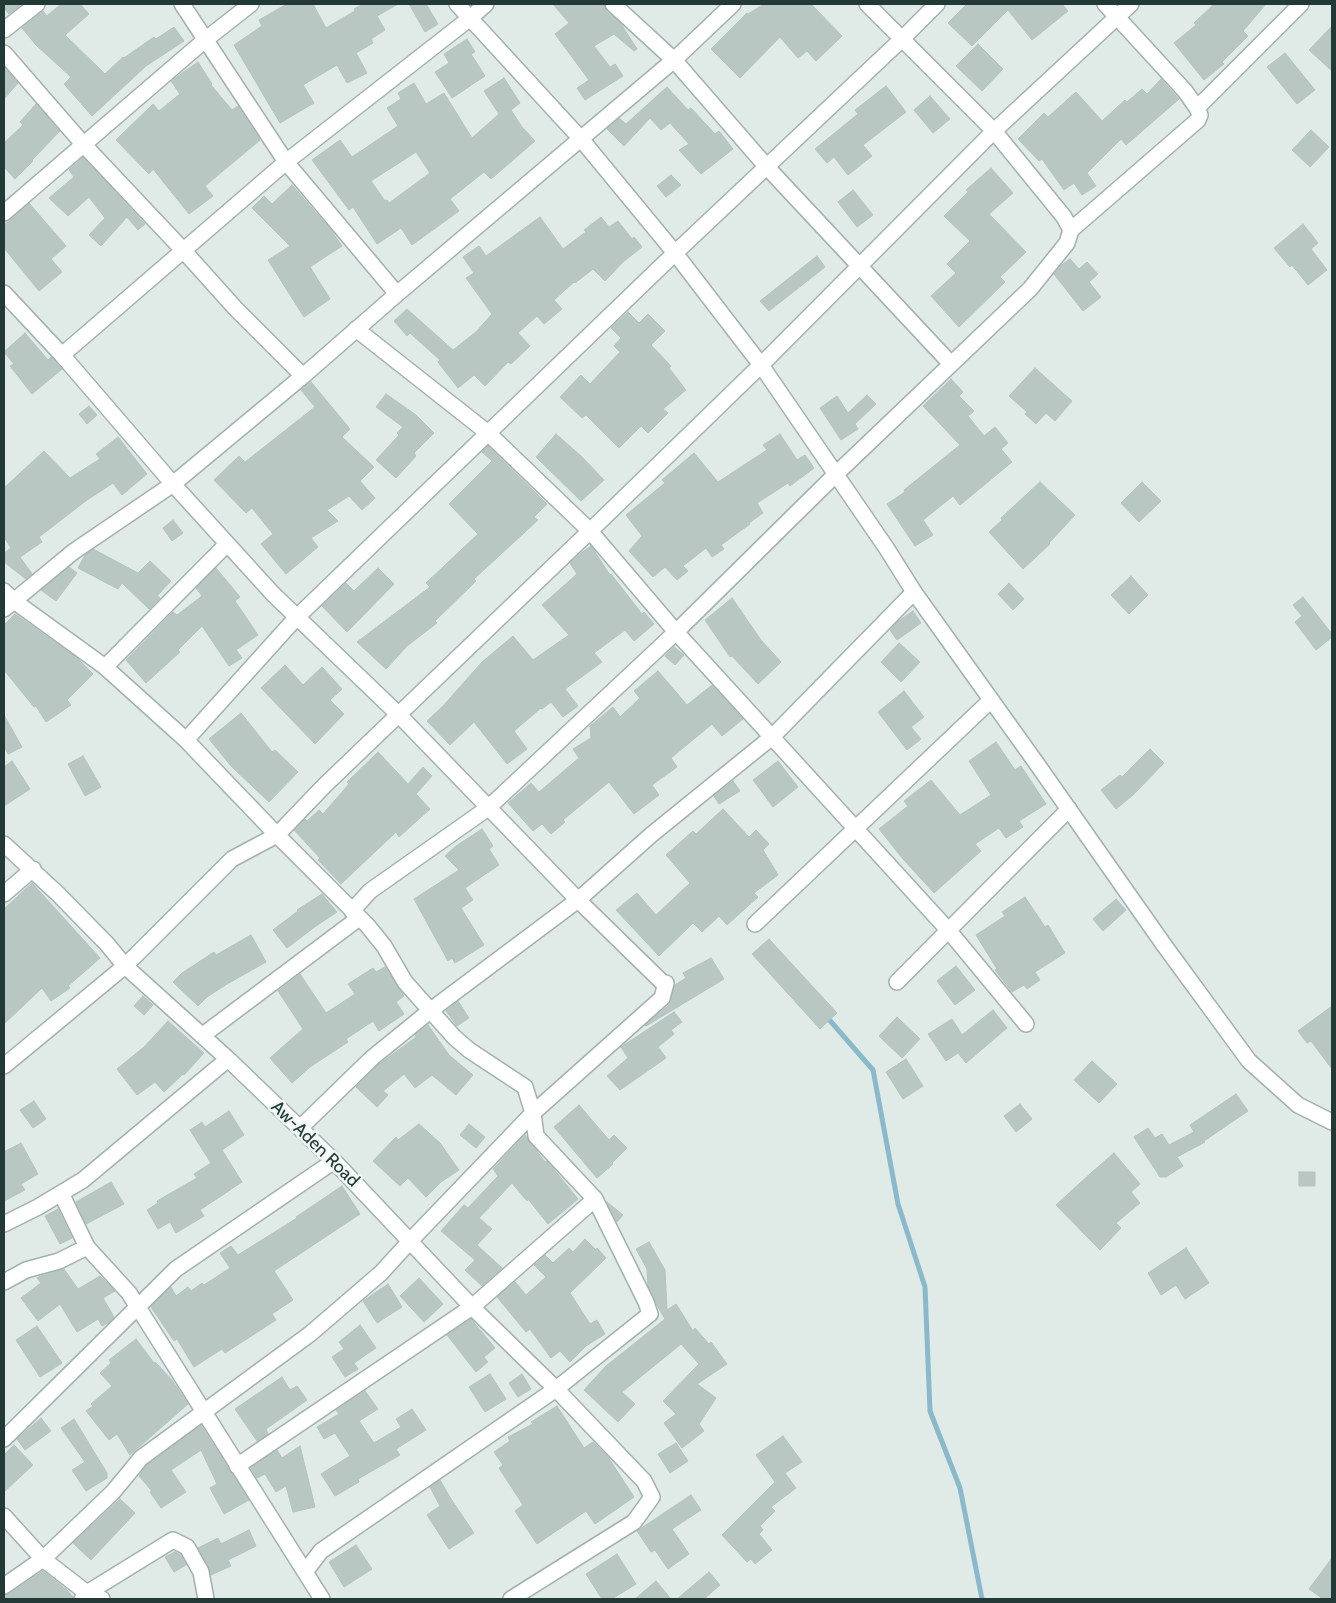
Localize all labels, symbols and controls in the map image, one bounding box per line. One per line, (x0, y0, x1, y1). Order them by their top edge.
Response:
street label: Aw-Aden Road (266, 1096, 364, 1192)

